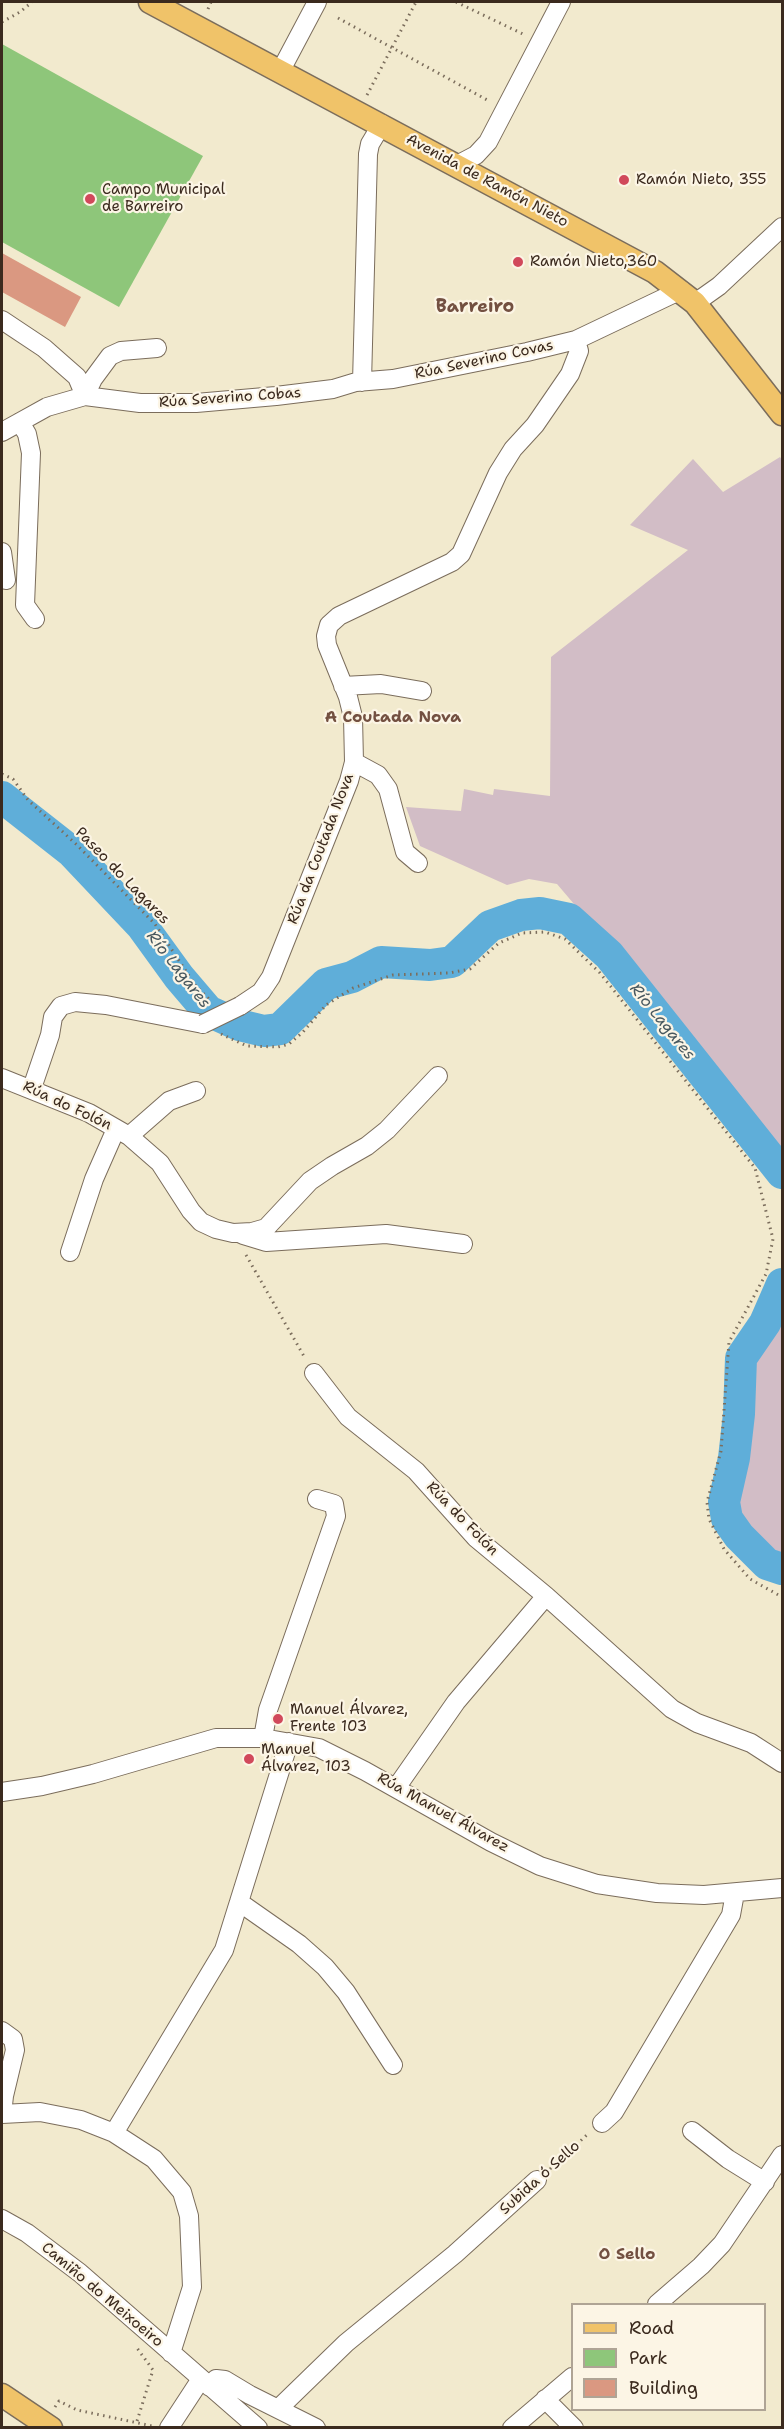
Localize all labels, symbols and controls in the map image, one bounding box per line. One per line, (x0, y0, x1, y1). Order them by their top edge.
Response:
street label: Avenida de Ramón Nieto (403, 131, 571, 231)
place label: Ramón Nieto, 355 (636, 171, 766, 189)
marker: Ramón Nieto, 355 (617, 173, 631, 187)
place label: Campo Municipal de Barreiro (102, 181, 225, 216)
marker: Campo Municipal de Barreiro (83, 192, 97, 206)
place label: Ramón Nieto,360 (530, 253, 657, 271)
marker: Ramón Nieto,360 (511, 255, 525, 269)
district label: Barreiro (436, 296, 514, 318)
street label: Rúa Severino Covas (413, 336, 555, 384)
street label: Rúa Severino Cobas (158, 384, 302, 412)
district label: A Coutada Nova (325, 708, 461, 728)
street label: Rúa da Coutada Nova (284, 771, 358, 927)
street label: Paseo do Lagares (71, 824, 173, 928)
water label: Río Lagares (142, 928, 214, 1012)
water label: Río Lagares (625, 980, 699, 1064)
street label: Rúa do Folón (20, 1078, 114, 1134)
street label: Rúa do Folón (422, 1478, 502, 1560)
place label: Manuel Álvarez, Frente 103 (290, 1701, 408, 1736)
marker: Manuel Álvarez, Frente 103 (271, 1712, 285, 1726)
place label: Manuel Álvarez, 103 (261, 1741, 351, 1776)
marker: Manuel Álvarez, 103 (242, 1752, 256, 1766)
street label: Rúa Manuel Álvarez (374, 1769, 512, 1857)
street label: Subida ó Sello (496, 2137, 584, 2219)
street label: Camiño do Meixoeiro (38, 2239, 166, 2351)
district label: O Sello (599, 2245, 655, 2265)
legend (571, 2303, 766, 2411)
text: Road (629, 2316, 674, 2340)
text: Park (629, 2346, 668, 2370)
text: Building (629, 2376, 698, 2400)

